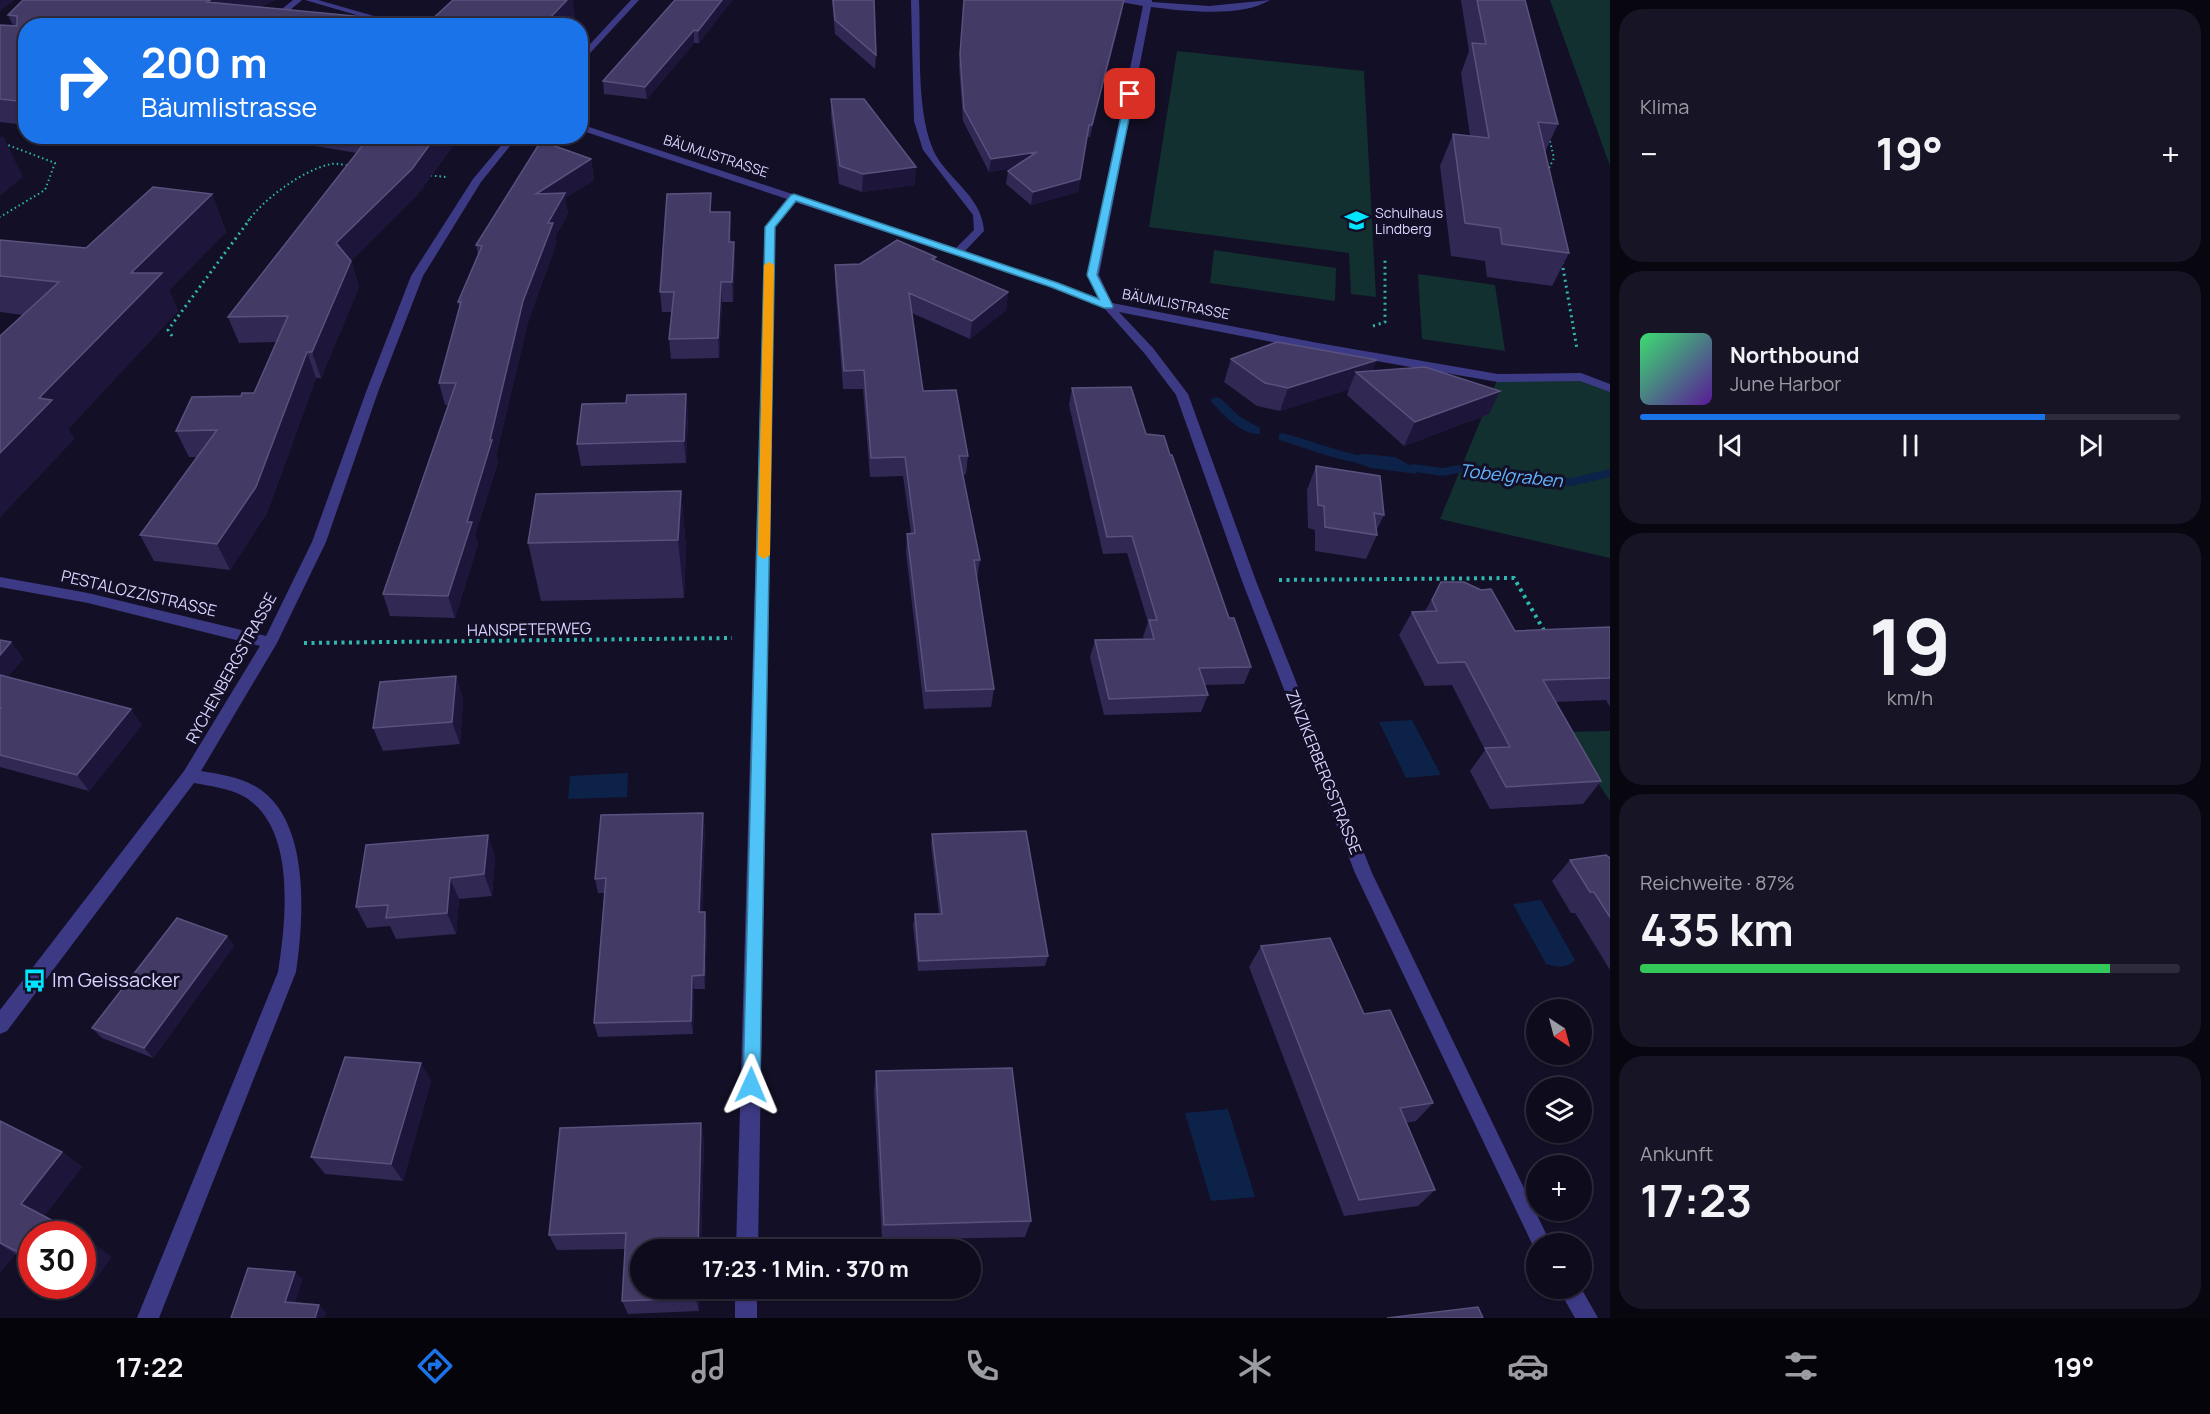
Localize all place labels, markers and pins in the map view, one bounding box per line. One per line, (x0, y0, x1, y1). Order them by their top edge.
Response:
pin (1104, 68, 1155, 119)
place label: Schulhaus Lindberg (1375, 203, 1443, 238)
school or university icon: Schulhaus Lindberg (1344, 208, 1370, 234)
place label: Im Geissacker (52, 966, 180, 993)
bus stop icon: Im Geissacker (21, 967, 47, 993)

